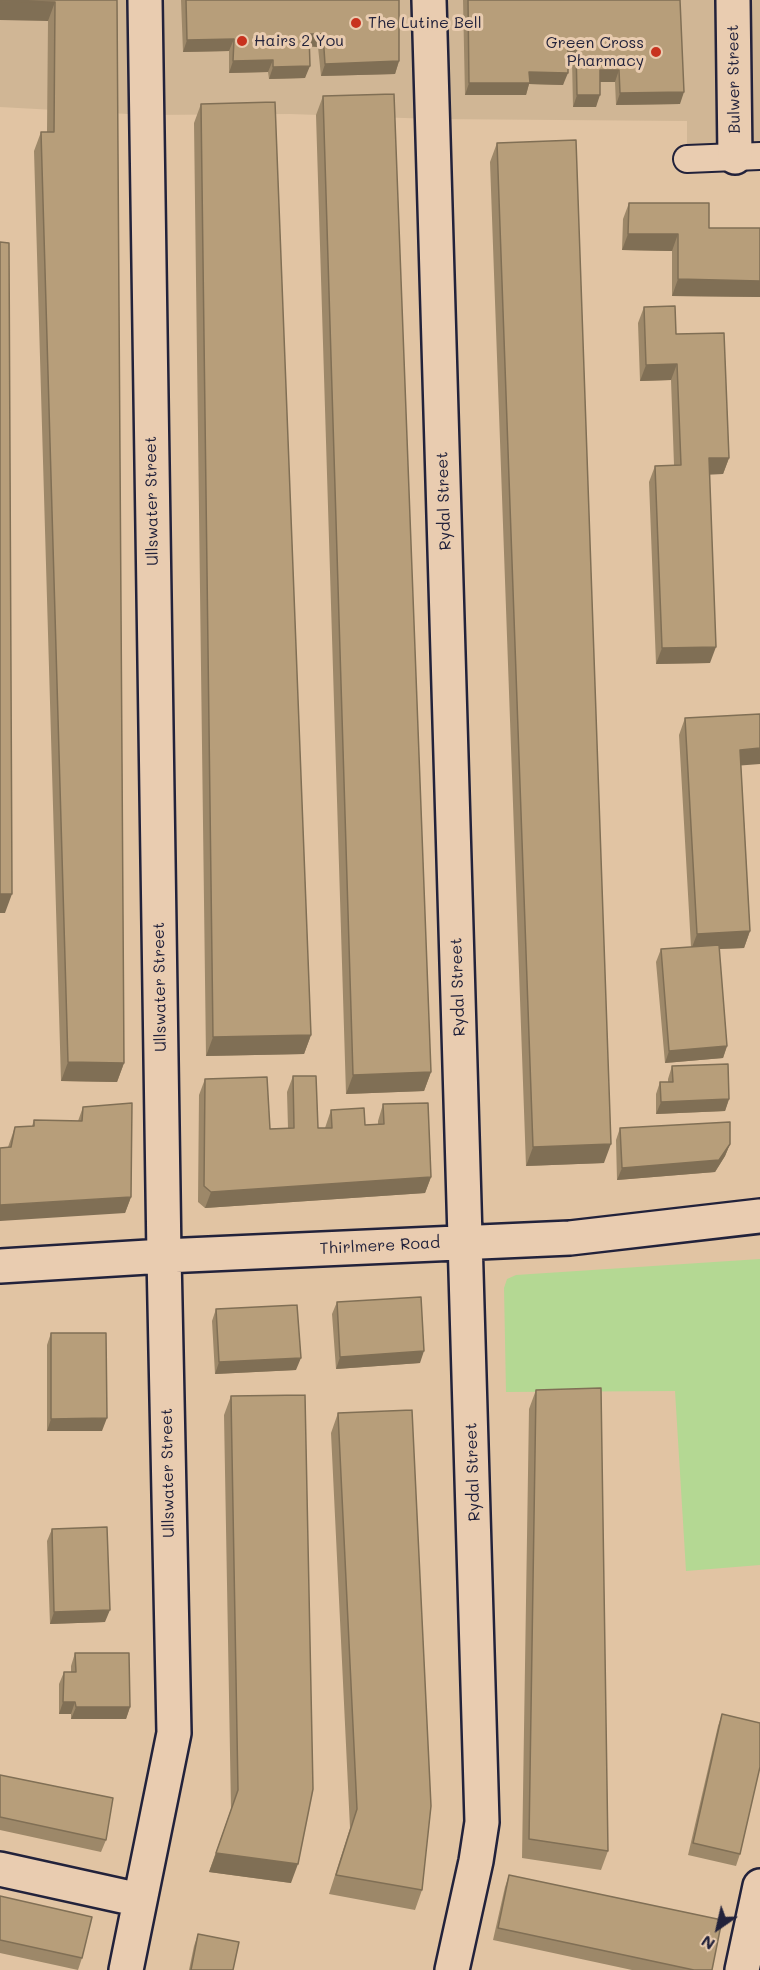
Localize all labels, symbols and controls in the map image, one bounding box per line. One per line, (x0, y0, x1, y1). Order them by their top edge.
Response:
place label: The Lutine Bell (368, 13, 482, 33)
marker: The Lutine Bell (349, 16, 363, 30)
street label: Bulwer Street (723, 24, 745, 134)
place label: Hairs 2 You (254, 31, 344, 51)
place label: Green Cross Pharmacy (546, 33, 644, 71)
marker: Hairs 2 You (235, 34, 249, 48)
marker: Green Cross Pharmacy (649, 45, 663, 59)
street label: Ullswater Street (141, 436, 163, 566)
street label: Rydal Street (433, 451, 455, 551)
street label: Ullswater Street (149, 922, 171, 1052)
street label: Rydal Street (447, 937, 469, 1037)
street label: Thirlmere Road (319, 1233, 441, 1259)
street label: Ullswater Street (157, 1408, 179, 1538)
street label: Rydal Street (462, 1422, 484, 1522)
north arrow (688, 1898, 748, 1958)
text: N (697, 1931, 719, 1955)

